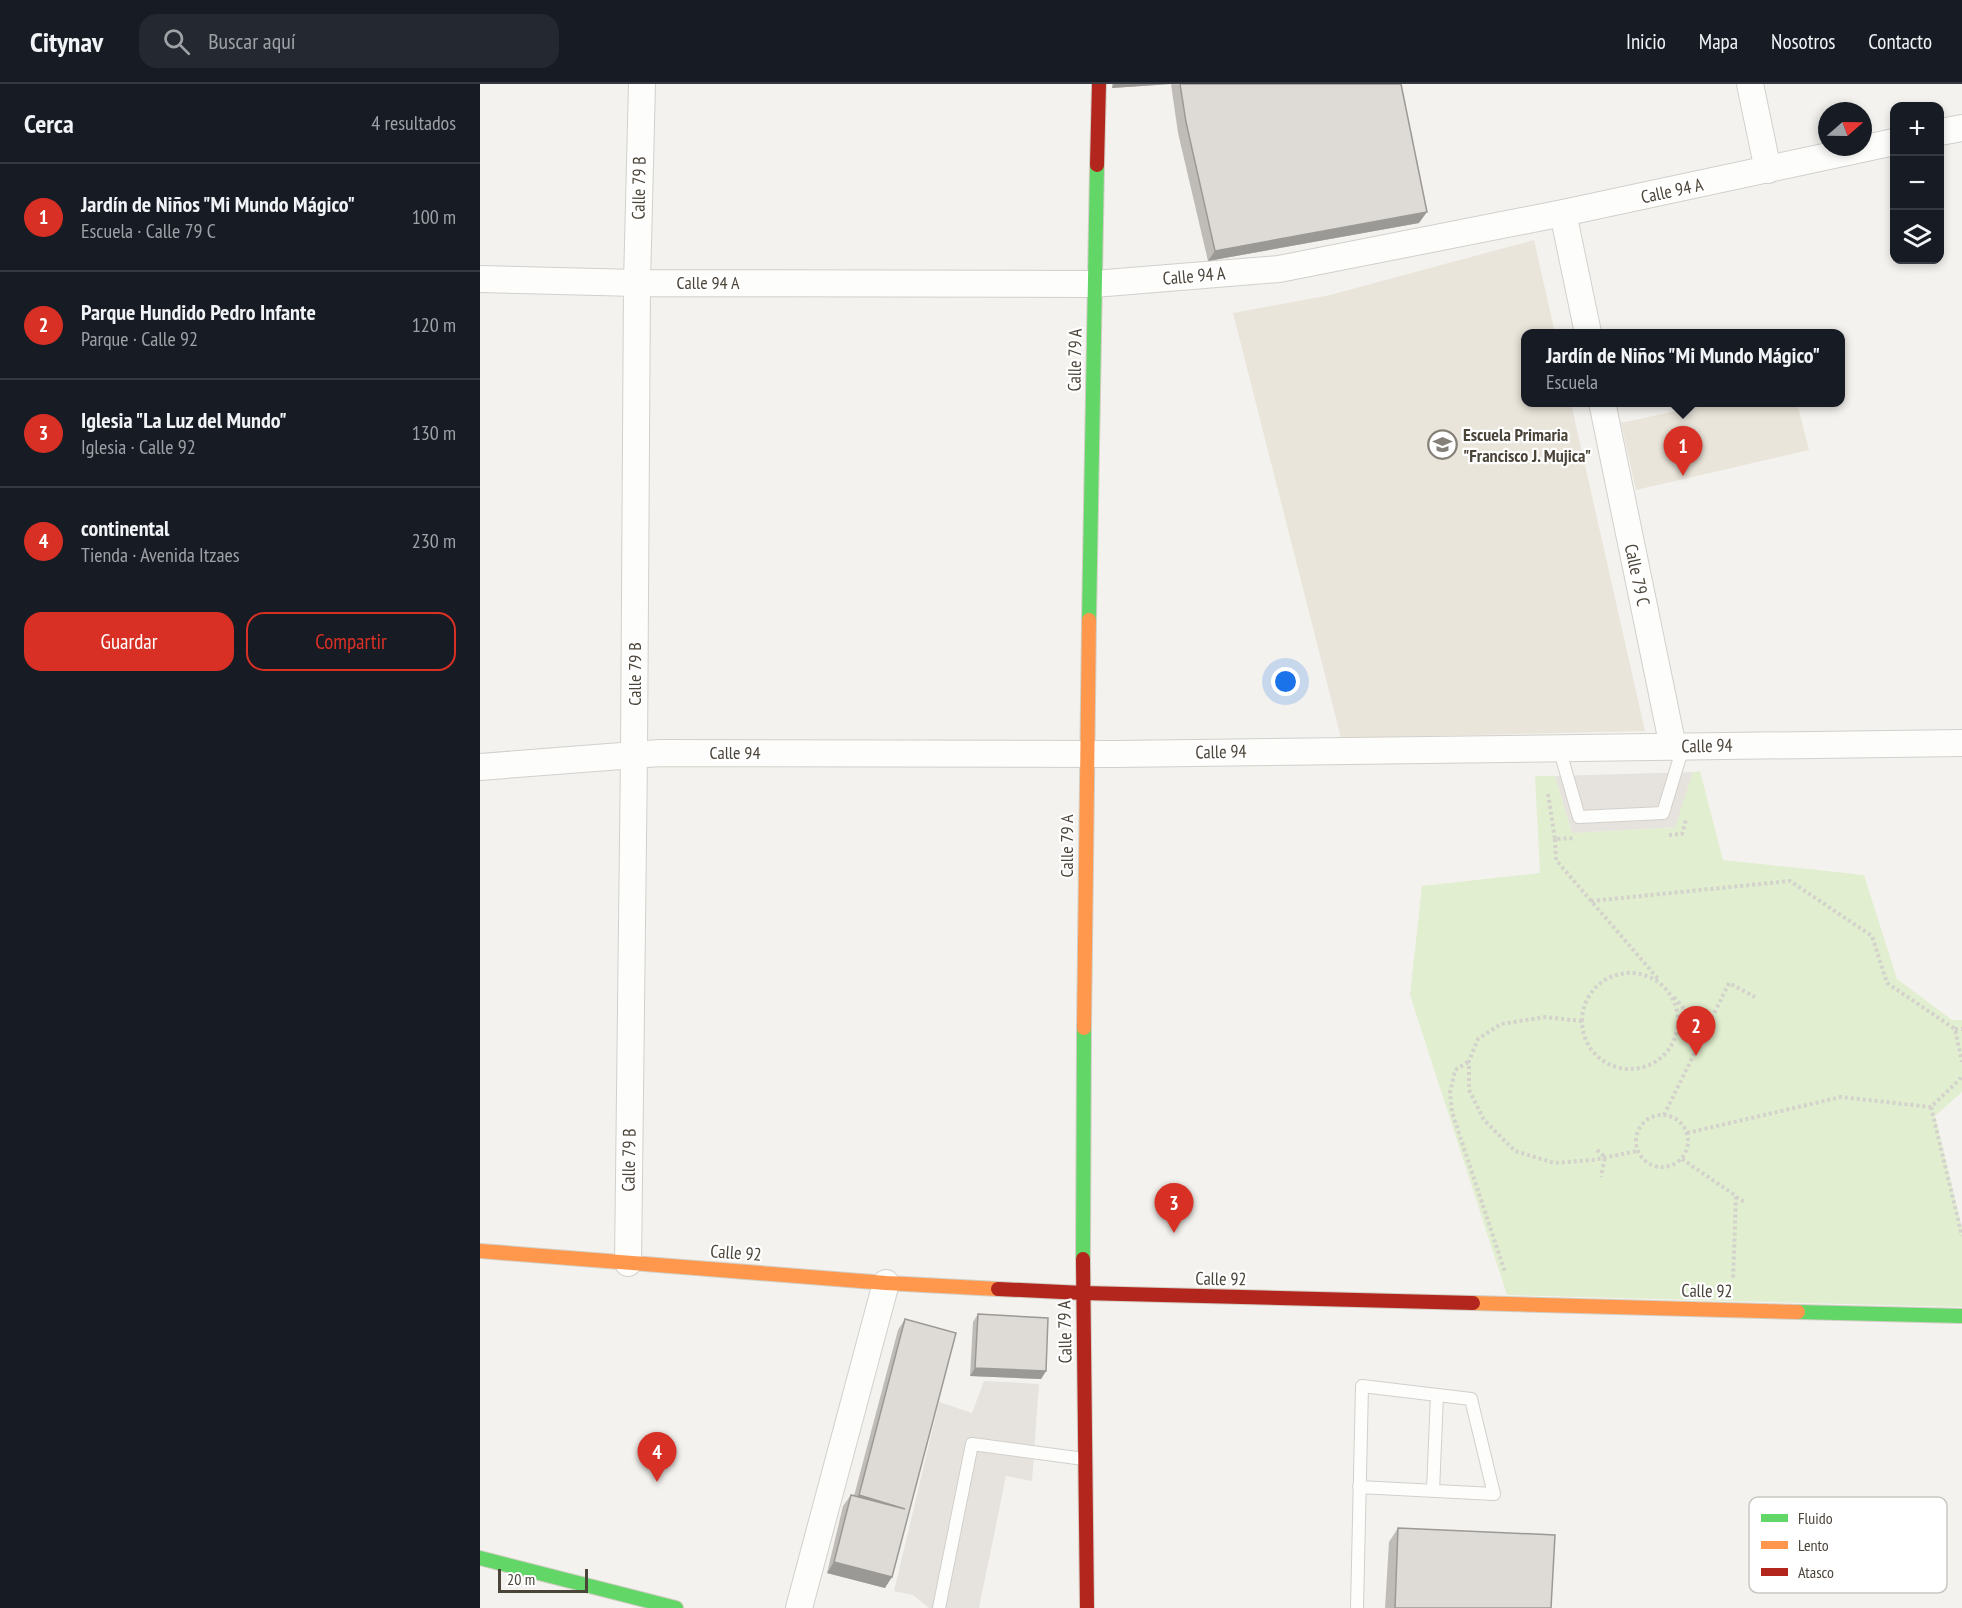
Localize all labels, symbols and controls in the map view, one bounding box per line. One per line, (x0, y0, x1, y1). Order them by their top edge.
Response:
search box (139, 14, 559, 68)
text: Citynav (30, 23, 103, 60)
icon: search (160, 25, 193, 58)
text: Buscar aquí (208, 27, 295, 55)
text: Inicio (1626, 28, 1666, 55)
text: Mapa (1699, 28, 1738, 55)
text: Nosotros (1771, 28, 1835, 55)
text: Contacto (1868, 28, 1932, 55)
north arrow (1818, 102, 1872, 156)
map controls (1890, 102, 1944, 264)
button: + (1890, 102, 1944, 156)
text: Cerca (24, 107, 74, 140)
text: 4 resultados (371, 110, 456, 136)
street label: Calle 79 B (626, 156, 651, 220)
button: − (1890, 156, 1944, 210)
street label: Calle 94 A (1639, 173, 1706, 208)
text: Jardín de Niños "Mi Mundo Mágico" (81, 190, 355, 218)
text: 1 (39, 204, 48, 230)
text: 100 m (412, 204, 456, 230)
button: layers (1890, 210, 1944, 264)
text: Escuela · Calle 79 C (81, 218, 216, 244)
street label: Calle 94 A (1162, 261, 1227, 290)
street label: Calle 94 A (677, 271, 740, 294)
text: Parque Hundido Pedro Infante (81, 298, 316, 326)
text: 2 (39, 312, 48, 338)
text: 120 m (412, 312, 456, 338)
text: Parque · Calle 92 (81, 326, 198, 352)
street label: Calle 79 A (1062, 328, 1087, 392)
popup (1521, 329, 1845, 407)
text: Jardín de Niños "Mi Mundo Mágico" (1546, 341, 1820, 369)
text: Escuela (1546, 369, 1598, 395)
text: Iglesia "La Luz del Mundo" (81, 406, 287, 434)
text: 3 (39, 420, 48, 446)
text: 130 m (412, 420, 456, 446)
place label: Escuela Primaria "Francisco J. Mujica" (1463, 423, 1591, 467)
pin: 1 (1664, 426, 1702, 476)
school or university icon: Escuela Primaria "Francisco J. Mujica" (1426, 429, 1458, 461)
text: Iglesia · Calle 92 (81, 434, 196, 460)
text: continental (81, 514, 169, 542)
text: 4 (39, 528, 48, 554)
text: 230 m (412, 528, 456, 554)
text: Tienda · Avenida Itzaes (81, 542, 239, 568)
street label: Calle 79 C (1620, 542, 1655, 608)
button: Guardar (24, 612, 234, 671)
button: Compartir (246, 612, 456, 671)
street label: Calle 79 B (623, 642, 646, 706)
your location (1271, 667, 1300, 696)
street label: Calle 94 (1681, 734, 1733, 757)
street label: Calle 94 (1195, 740, 1247, 763)
street label: Calle 94 (709, 741, 761, 764)
street label: Calle 79 A (1055, 814, 1078, 877)
pin: 2 (1676, 1006, 1716, 1056)
street label: Calle 79 B (616, 1128, 641, 1192)
pin: 3 (1154, 1184, 1194, 1233)
street label: Calle 92 (710, 1239, 762, 1266)
street label: Calle 92 (1195, 1267, 1247, 1290)
street label: Calle 92 (1681, 1279, 1733, 1302)
street label: Calle 79 A (1052, 1300, 1077, 1364)
pin: 4 (638, 1432, 676, 1482)
legend (1749, 1497, 1947, 1593)
text: Fluido (1798, 1508, 1833, 1528)
text: Lento (1798, 1535, 1829, 1555)
text: Atasco (1798, 1562, 1834, 1582)
scale bar (498, 1566, 588, 1594)
text: 20 m (507, 1569, 535, 1589)

